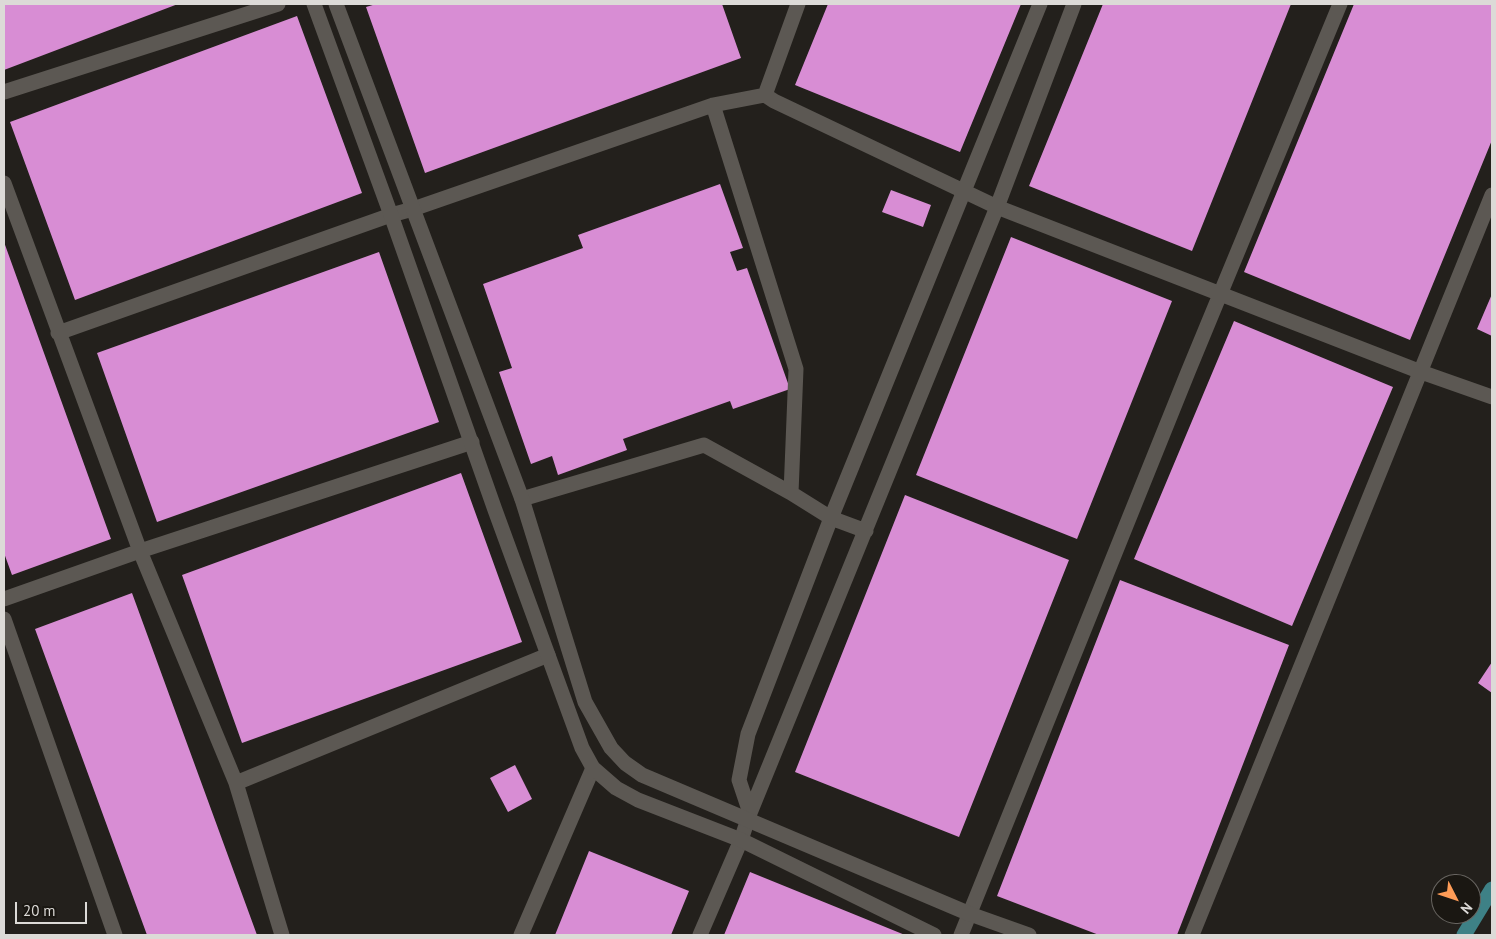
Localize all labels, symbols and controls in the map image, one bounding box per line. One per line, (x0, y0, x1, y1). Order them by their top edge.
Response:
north arrow (1431, 874, 1481, 924)
scale bar (18, 892, 90, 924)
text: N (1457, 899, 1476, 918)
text: 20 m (23, 901, 56, 920)

